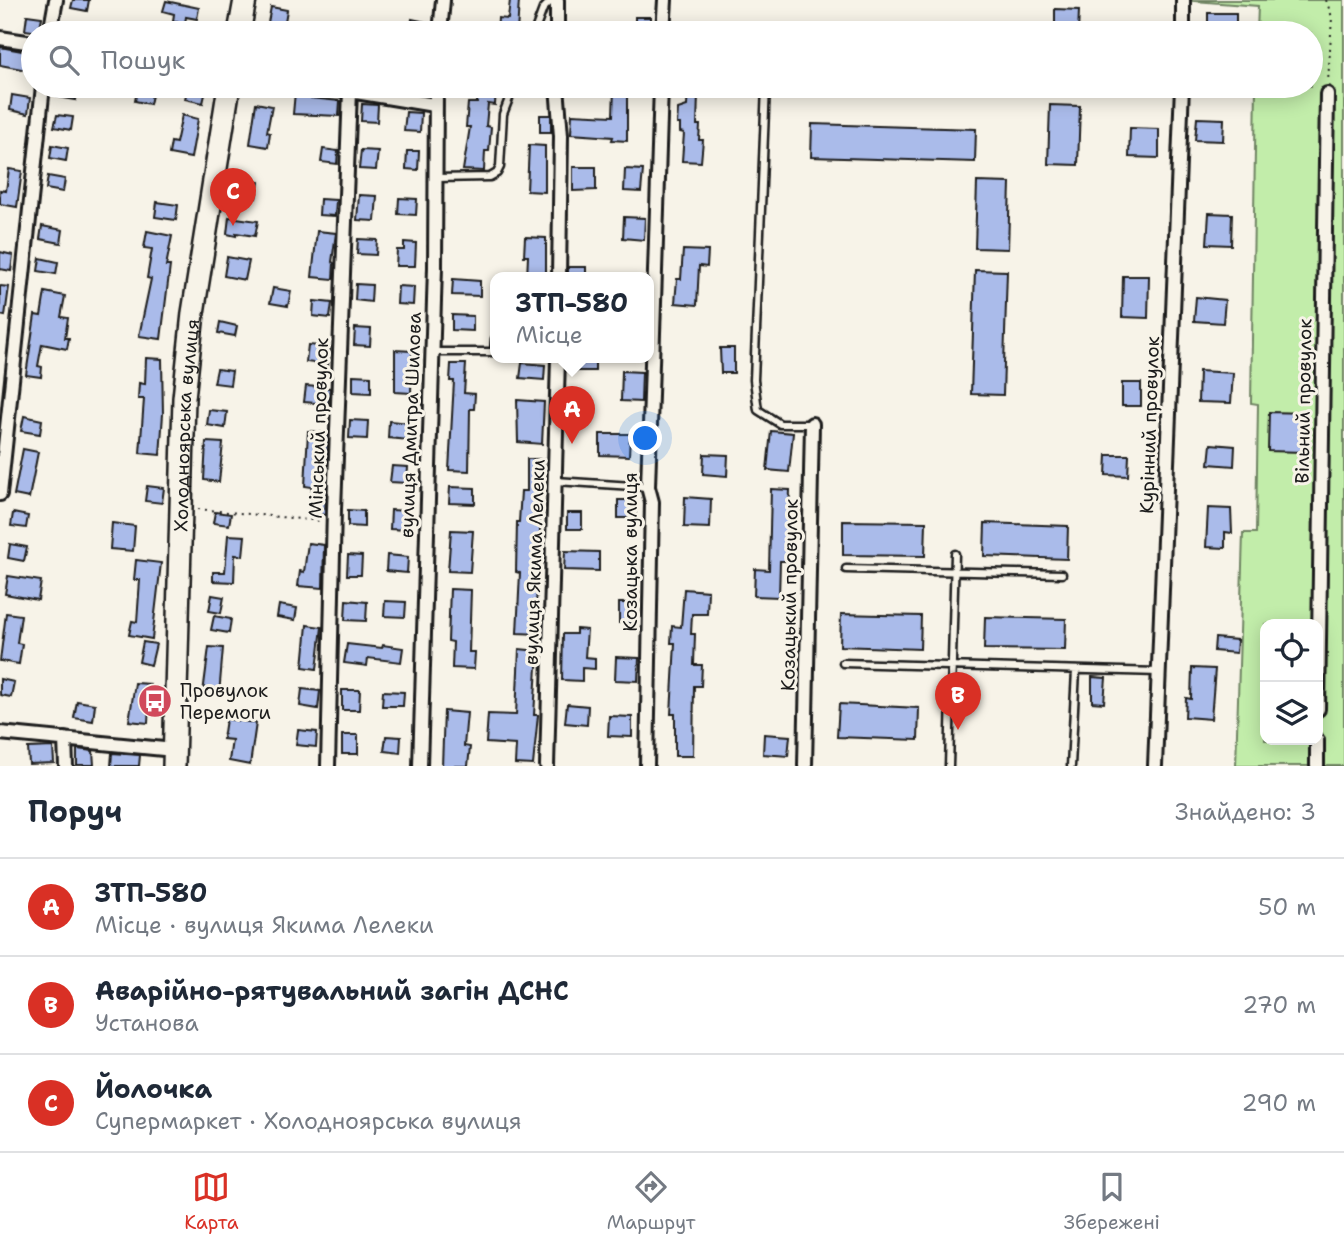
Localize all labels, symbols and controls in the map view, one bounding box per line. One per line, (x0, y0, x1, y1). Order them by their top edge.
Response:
search box (21, 21, 1323, 98)
icon: search (45, 41, 83, 79)
text: Пошук (101, 42, 185, 77)
pin: C (210, 168, 256, 226)
popup (490, 272, 654, 363)
text: ЗТП-580 (516, 285, 628, 320)
street label: вулиця Дмитра Шилова (394, 311, 427, 538)
street label: Холодноярська вулиця (168, 318, 205, 532)
street label: Вільний провулок (1290, 318, 1317, 484)
text: Місце (516, 320, 583, 350)
street label: Курінний провулок (1134, 336, 1165, 514)
street label: Мінський провулок (303, 337, 334, 519)
pin: A (549, 386, 595, 444)
your location (628, 421, 662, 455)
street label: вулиця Якима Лелеки (518, 459, 551, 665)
street label: Козацька вулиця (618, 472, 643, 632)
street label: Козацький провулок (775, 499, 804, 691)
map controls (1260, 619, 1323, 745)
button: locate (1260, 619, 1323, 682)
pin: B (935, 672, 981, 730)
place label: Провулок Перемоги (180, 678, 271, 725)
bus stop icon: Провулок Перемоги (136, 682, 174, 720)
button: layers (1260, 682, 1323, 745)
text: Поруч (28, 791, 122, 832)
text: Знайдено: 3 (1175, 797, 1316, 827)
text: ЗТП-580 (95, 875, 207, 910)
text: A (42, 892, 60, 922)
text: 50 m (1258, 892, 1316, 922)
text: Місце · вулиця Якима Лелеки (95, 910, 434, 940)
text: Аварійно-рятувальний загін ДСНС (95, 973, 569, 1008)
text: B (44, 990, 58, 1020)
text: 270 m (1242, 990, 1316, 1020)
text: Установа (95, 1008, 199, 1038)
text: Йолочка (95, 1071, 212, 1106)
text: C (44, 1088, 58, 1118)
text: 290 m (1242, 1088, 1316, 1118)
text: Супермаркет · Холодноярська вулиця (95, 1106, 522, 1136)
tab: Карта (184, 1168, 239, 1235)
tab: Маршрут (607, 1168, 695, 1235)
tab: Збережені (1064, 1168, 1160, 1235)

